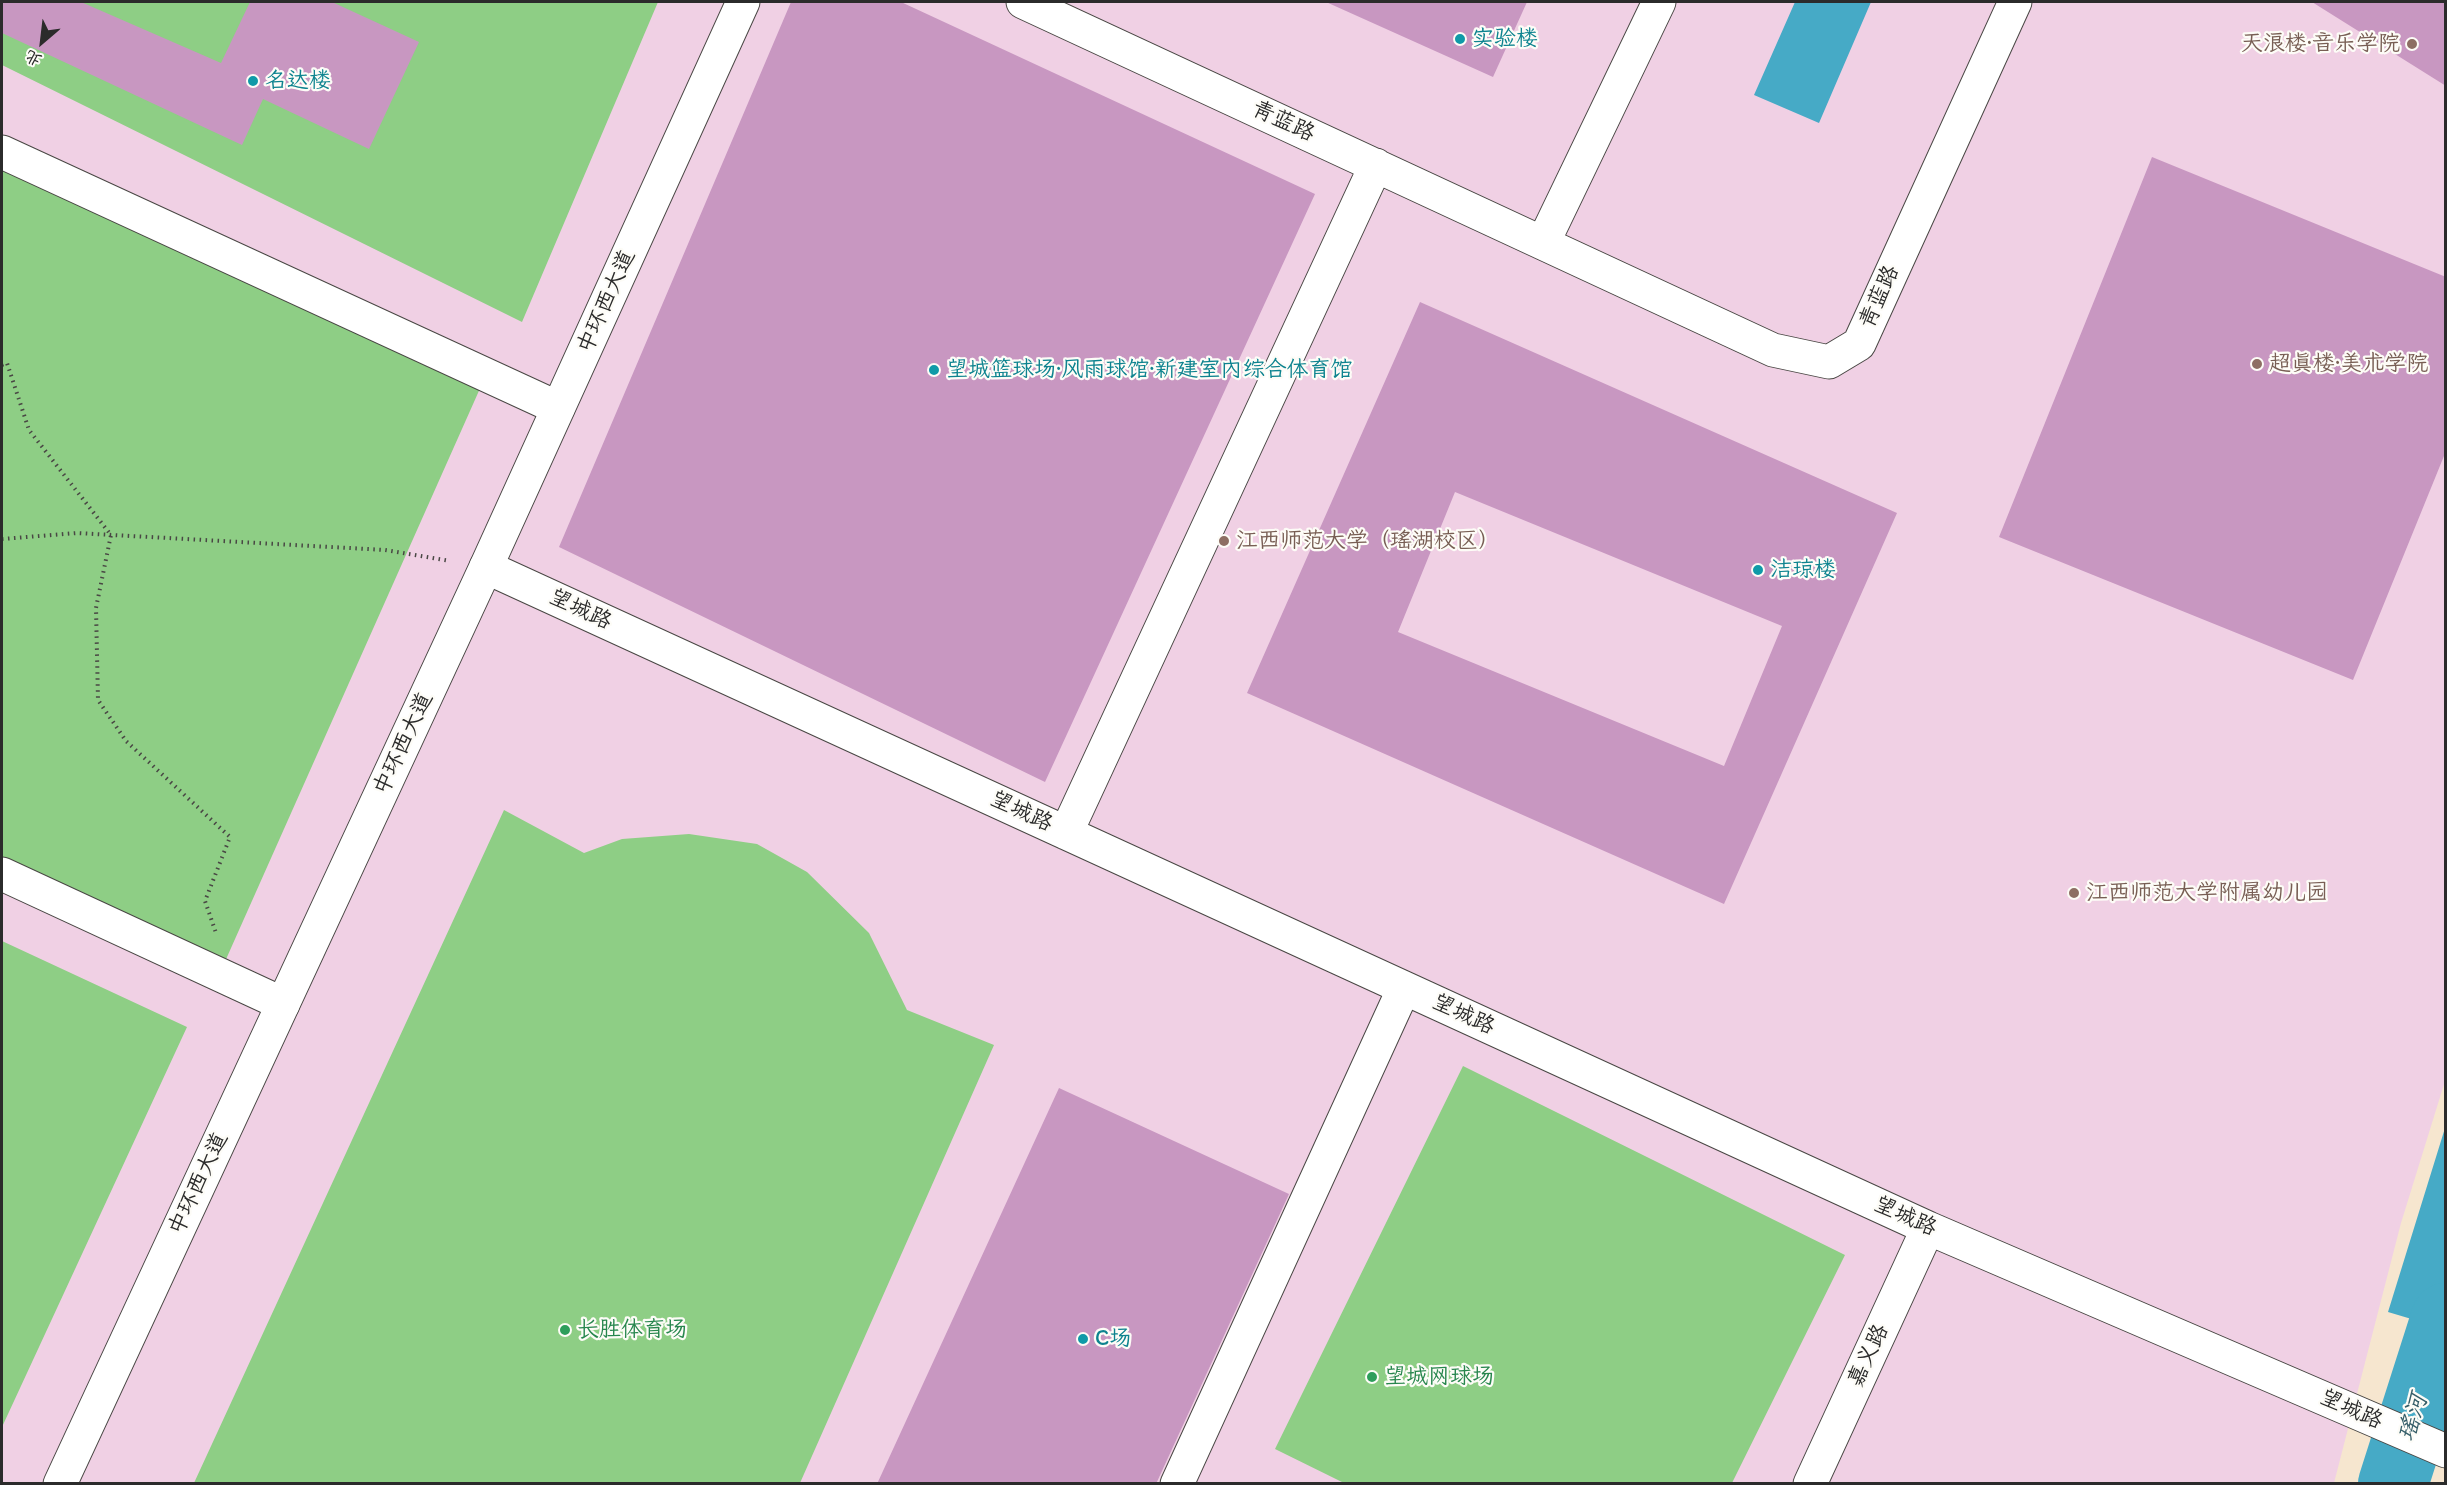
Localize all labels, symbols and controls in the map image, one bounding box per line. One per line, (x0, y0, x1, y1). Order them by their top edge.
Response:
north arrow (12, 12, 72, 72)
place label: 实验楼 (1472, 26, 1538, 52)
place label: 天浪楼·音乐学院 (2241, 31, 2400, 57)
marker: 实验楼 (1453, 32, 1467, 46)
marker: 天浪楼·音乐学院 (2405, 37, 2419, 51)
text: 北 (22, 46, 45, 70)
place label: 名达楼 (265, 68, 331, 94)
marker: 名达楼 (246, 74, 260, 88)
street label: 青蓝路 (1248, 96, 1318, 148)
street label: 中环西大道 (573, 246, 641, 358)
street label: 青蓝路 (1855, 261, 1905, 333)
place label: 超真楼·美术学院 (2269, 351, 2428, 377)
place label: 望城篮球场·风雨球馆·新建室内综合体育馆 (946, 357, 1353, 383)
marker: 超真楼·美术学院 (2250, 357, 2264, 371)
marker: 望城篮球场·风雨球馆·新建室内综合体育馆 (927, 363, 941, 377)
place label: 江西师范大学（瑶湖校区） (1236, 528, 1500, 554)
marker: 江西师范大学（瑶湖校区） (1217, 534, 1231, 548)
place label: 洁琼楼 (1770, 557, 1836, 583)
marker: 洁琼楼 (1751, 563, 1765, 577)
street label: 望城路 (545, 584, 615, 636)
street label: 中环西大道 (369, 689, 439, 799)
street label: 望城路 (986, 786, 1056, 838)
place label: 江西师范大学附属幼儿园 (2086, 880, 2328, 906)
marker: 江西师范大学附属幼儿园 (2067, 886, 2081, 900)
street label: 望城路 (1428, 989, 1498, 1041)
street label: 中环西大道 (164, 1129, 234, 1239)
street label: 望城路 (1869, 1192, 1941, 1242)
place label: 长胜体育场 (577, 1317, 687, 1343)
street label: 嘉义路 (1843, 1321, 1895, 1391)
marker: 长胜体育场 (558, 1323, 572, 1337)
place label: C场 (1095, 1326, 1131, 1352)
marker: C场 (1076, 1332, 1090, 1346)
place label: 望城网球场 (1384, 1364, 1494, 1390)
marker: 望城网球场 (1365, 1370, 1379, 1384)
street label: 望城路 (2315, 1385, 2387, 1435)
water label: 瑶河 (2393, 1391, 2435, 1445)

